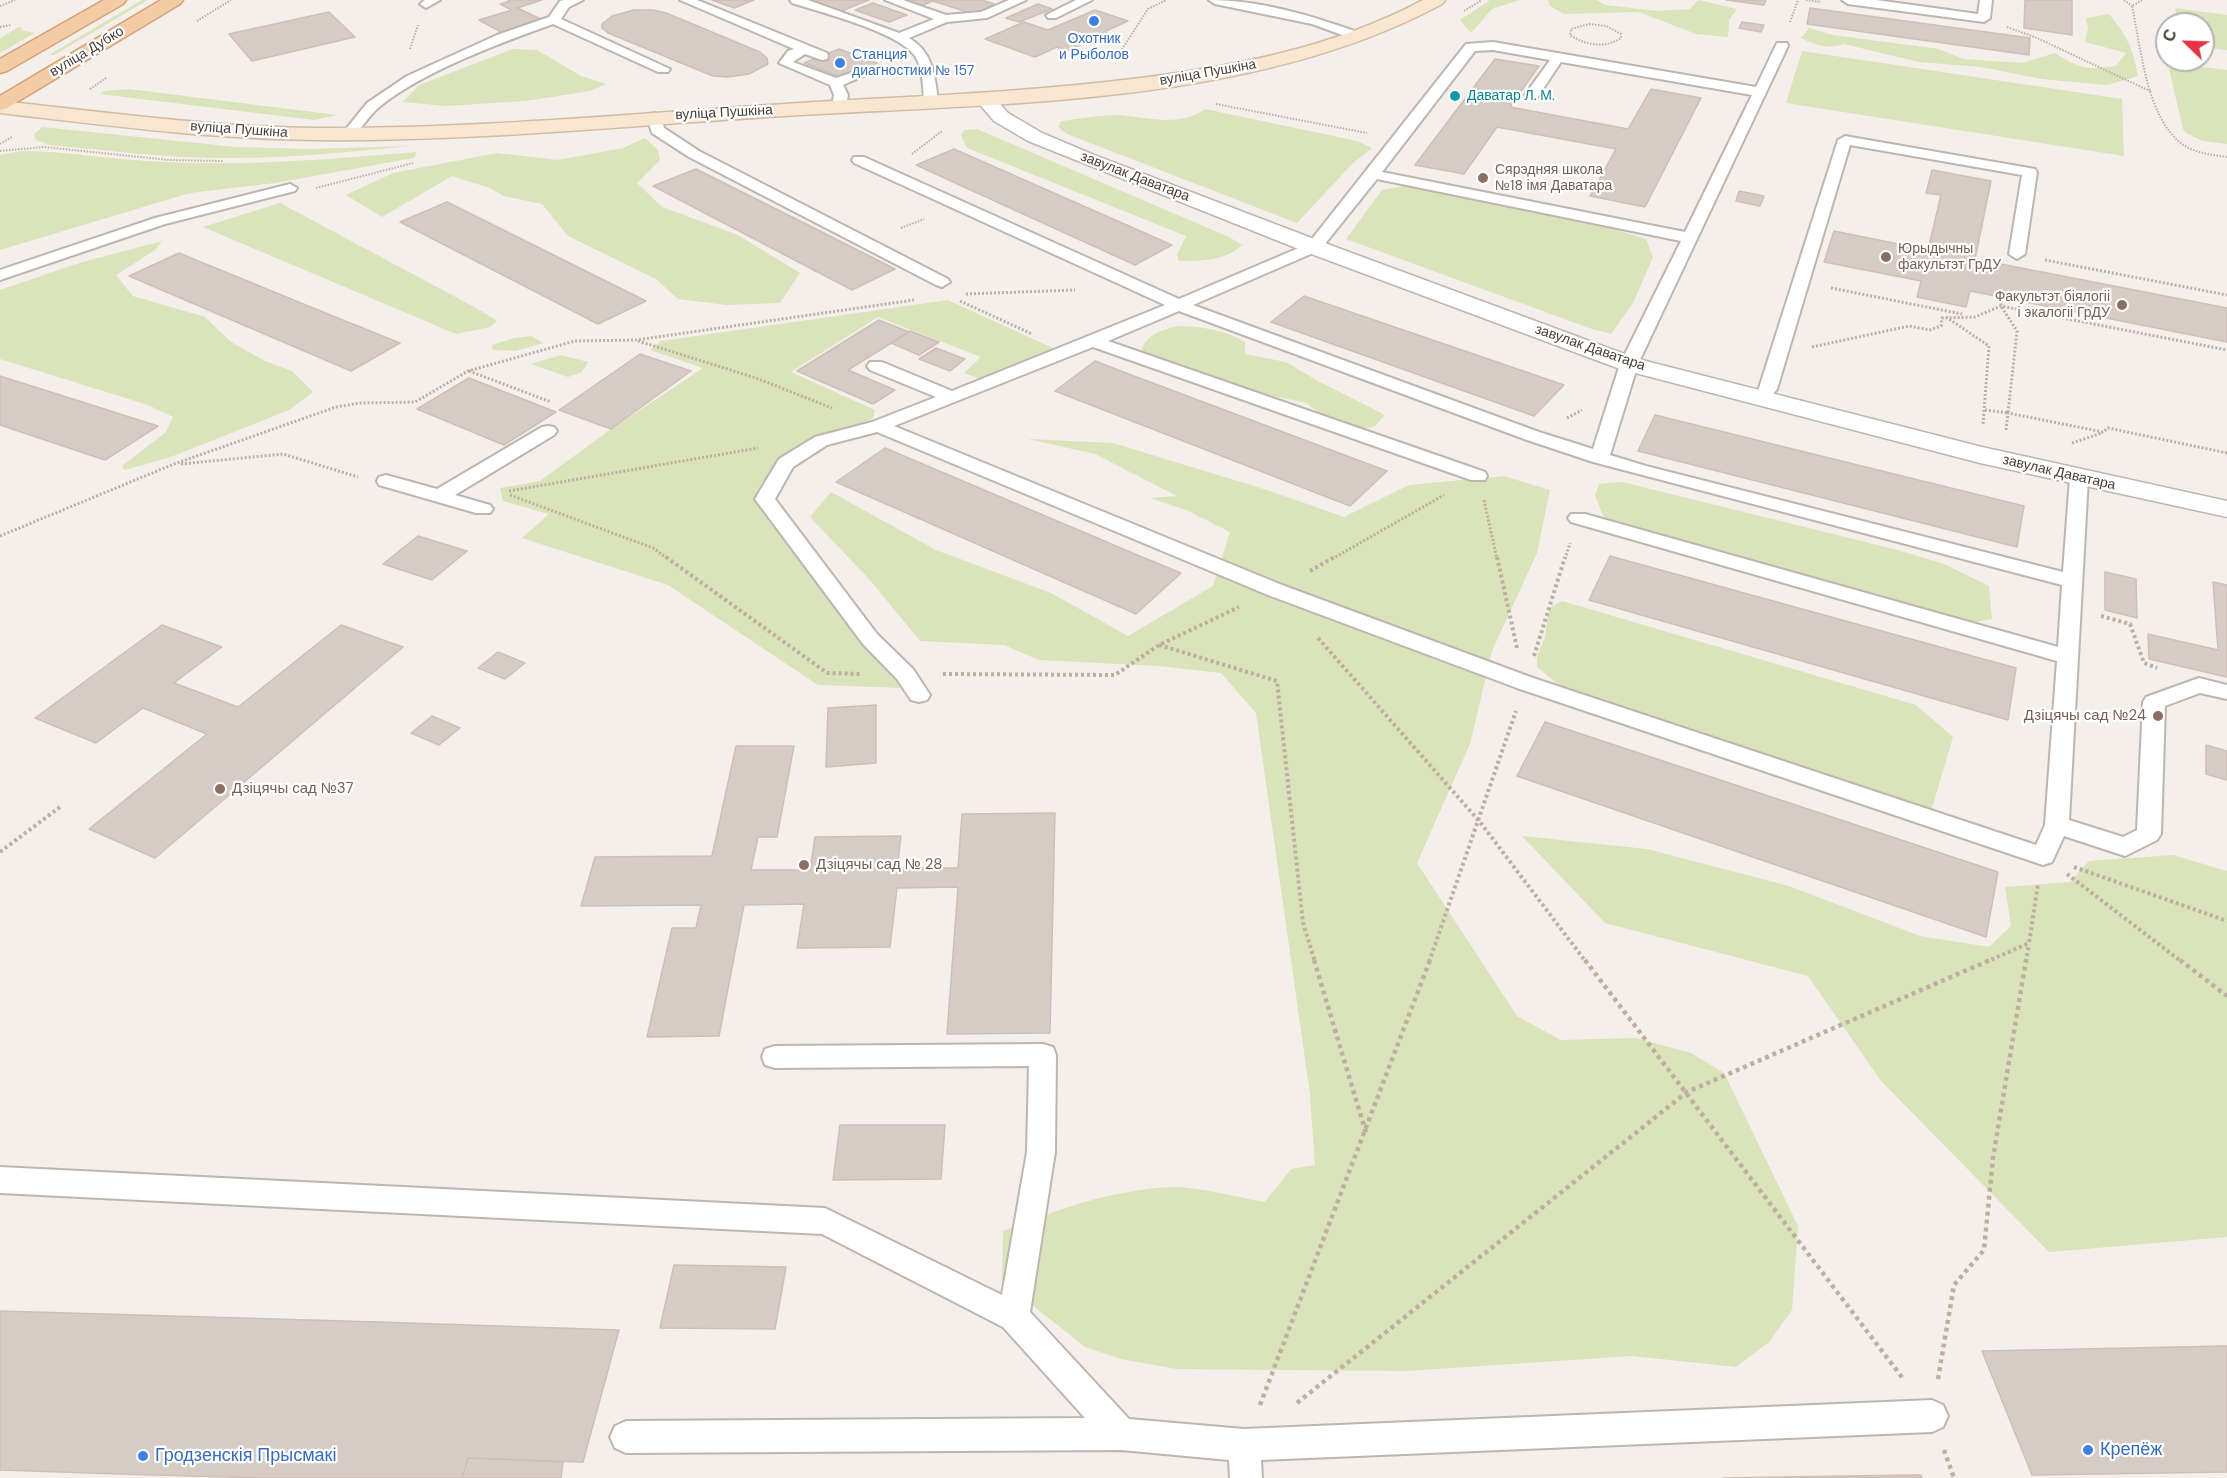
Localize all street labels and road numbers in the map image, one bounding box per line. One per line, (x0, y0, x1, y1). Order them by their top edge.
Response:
street label: вуліца Дубко (47, 23, 127, 81)
street label: вуліца Пушкіна (1158, 56, 1258, 90)
street label: вуліца Пушкіна (675, 102, 773, 124)
street label: вуліца Пушкіна (190, 118, 288, 142)
street label: завулак Даватара (1078, 148, 1192, 206)
street label: завулак Даватара (1533, 321, 1647, 375)
street label: завулак Даватара (2001, 452, 2117, 494)

